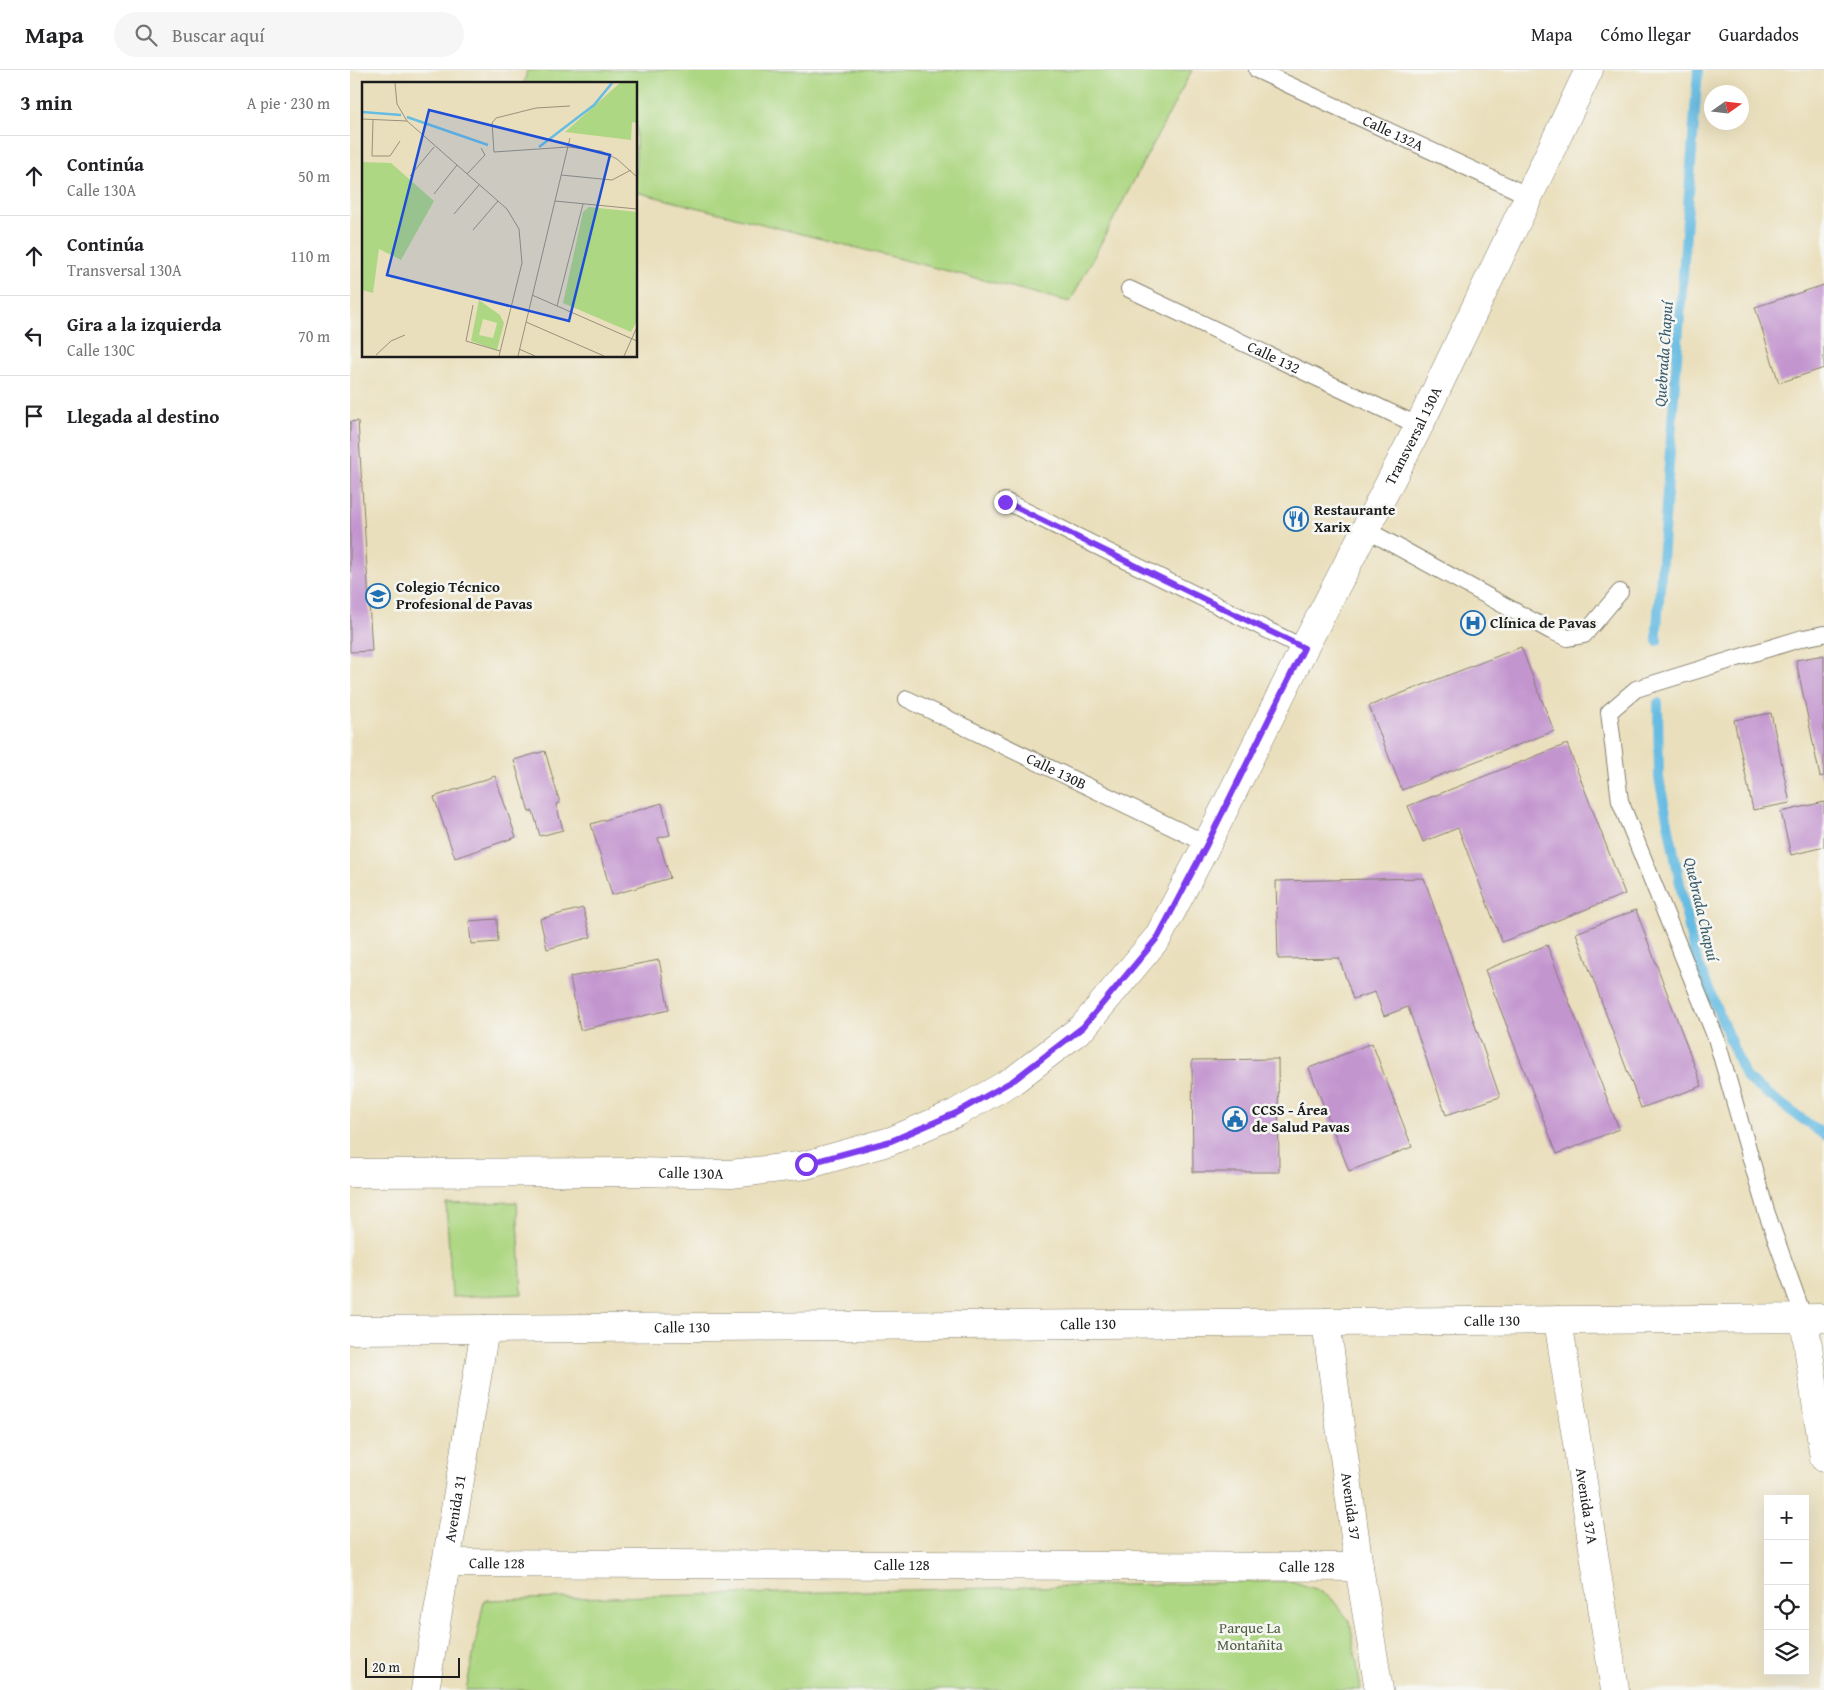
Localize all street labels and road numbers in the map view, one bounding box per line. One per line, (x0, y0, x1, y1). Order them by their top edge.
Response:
street label: Calle 132A (1359, 109, 1427, 156)
street label: Calle 132 (1244, 335, 1304, 378)
street label: Transversal 130A (1379, 383, 1446, 489)
street label: Calle 130B (1023, 747, 1090, 794)
street label: Calle 130A (658, 1161, 724, 1184)
street label: Calle 130 (1464, 1309, 1520, 1331)
street label: Calle 130 (1060, 1313, 1116, 1334)
street label: Calle 130 (654, 1316, 710, 1338)
street label: Avenida 37A (1571, 1466, 1603, 1545)
street label: Avenida 37 (1336, 1471, 1366, 1541)
street label: Avenida 31 (439, 1473, 471, 1544)
street label: Calle 128 (469, 1552, 525, 1573)
street label: Calle 128 (874, 1554, 930, 1575)
street label: Calle 128 (1279, 1556, 1335, 1577)

